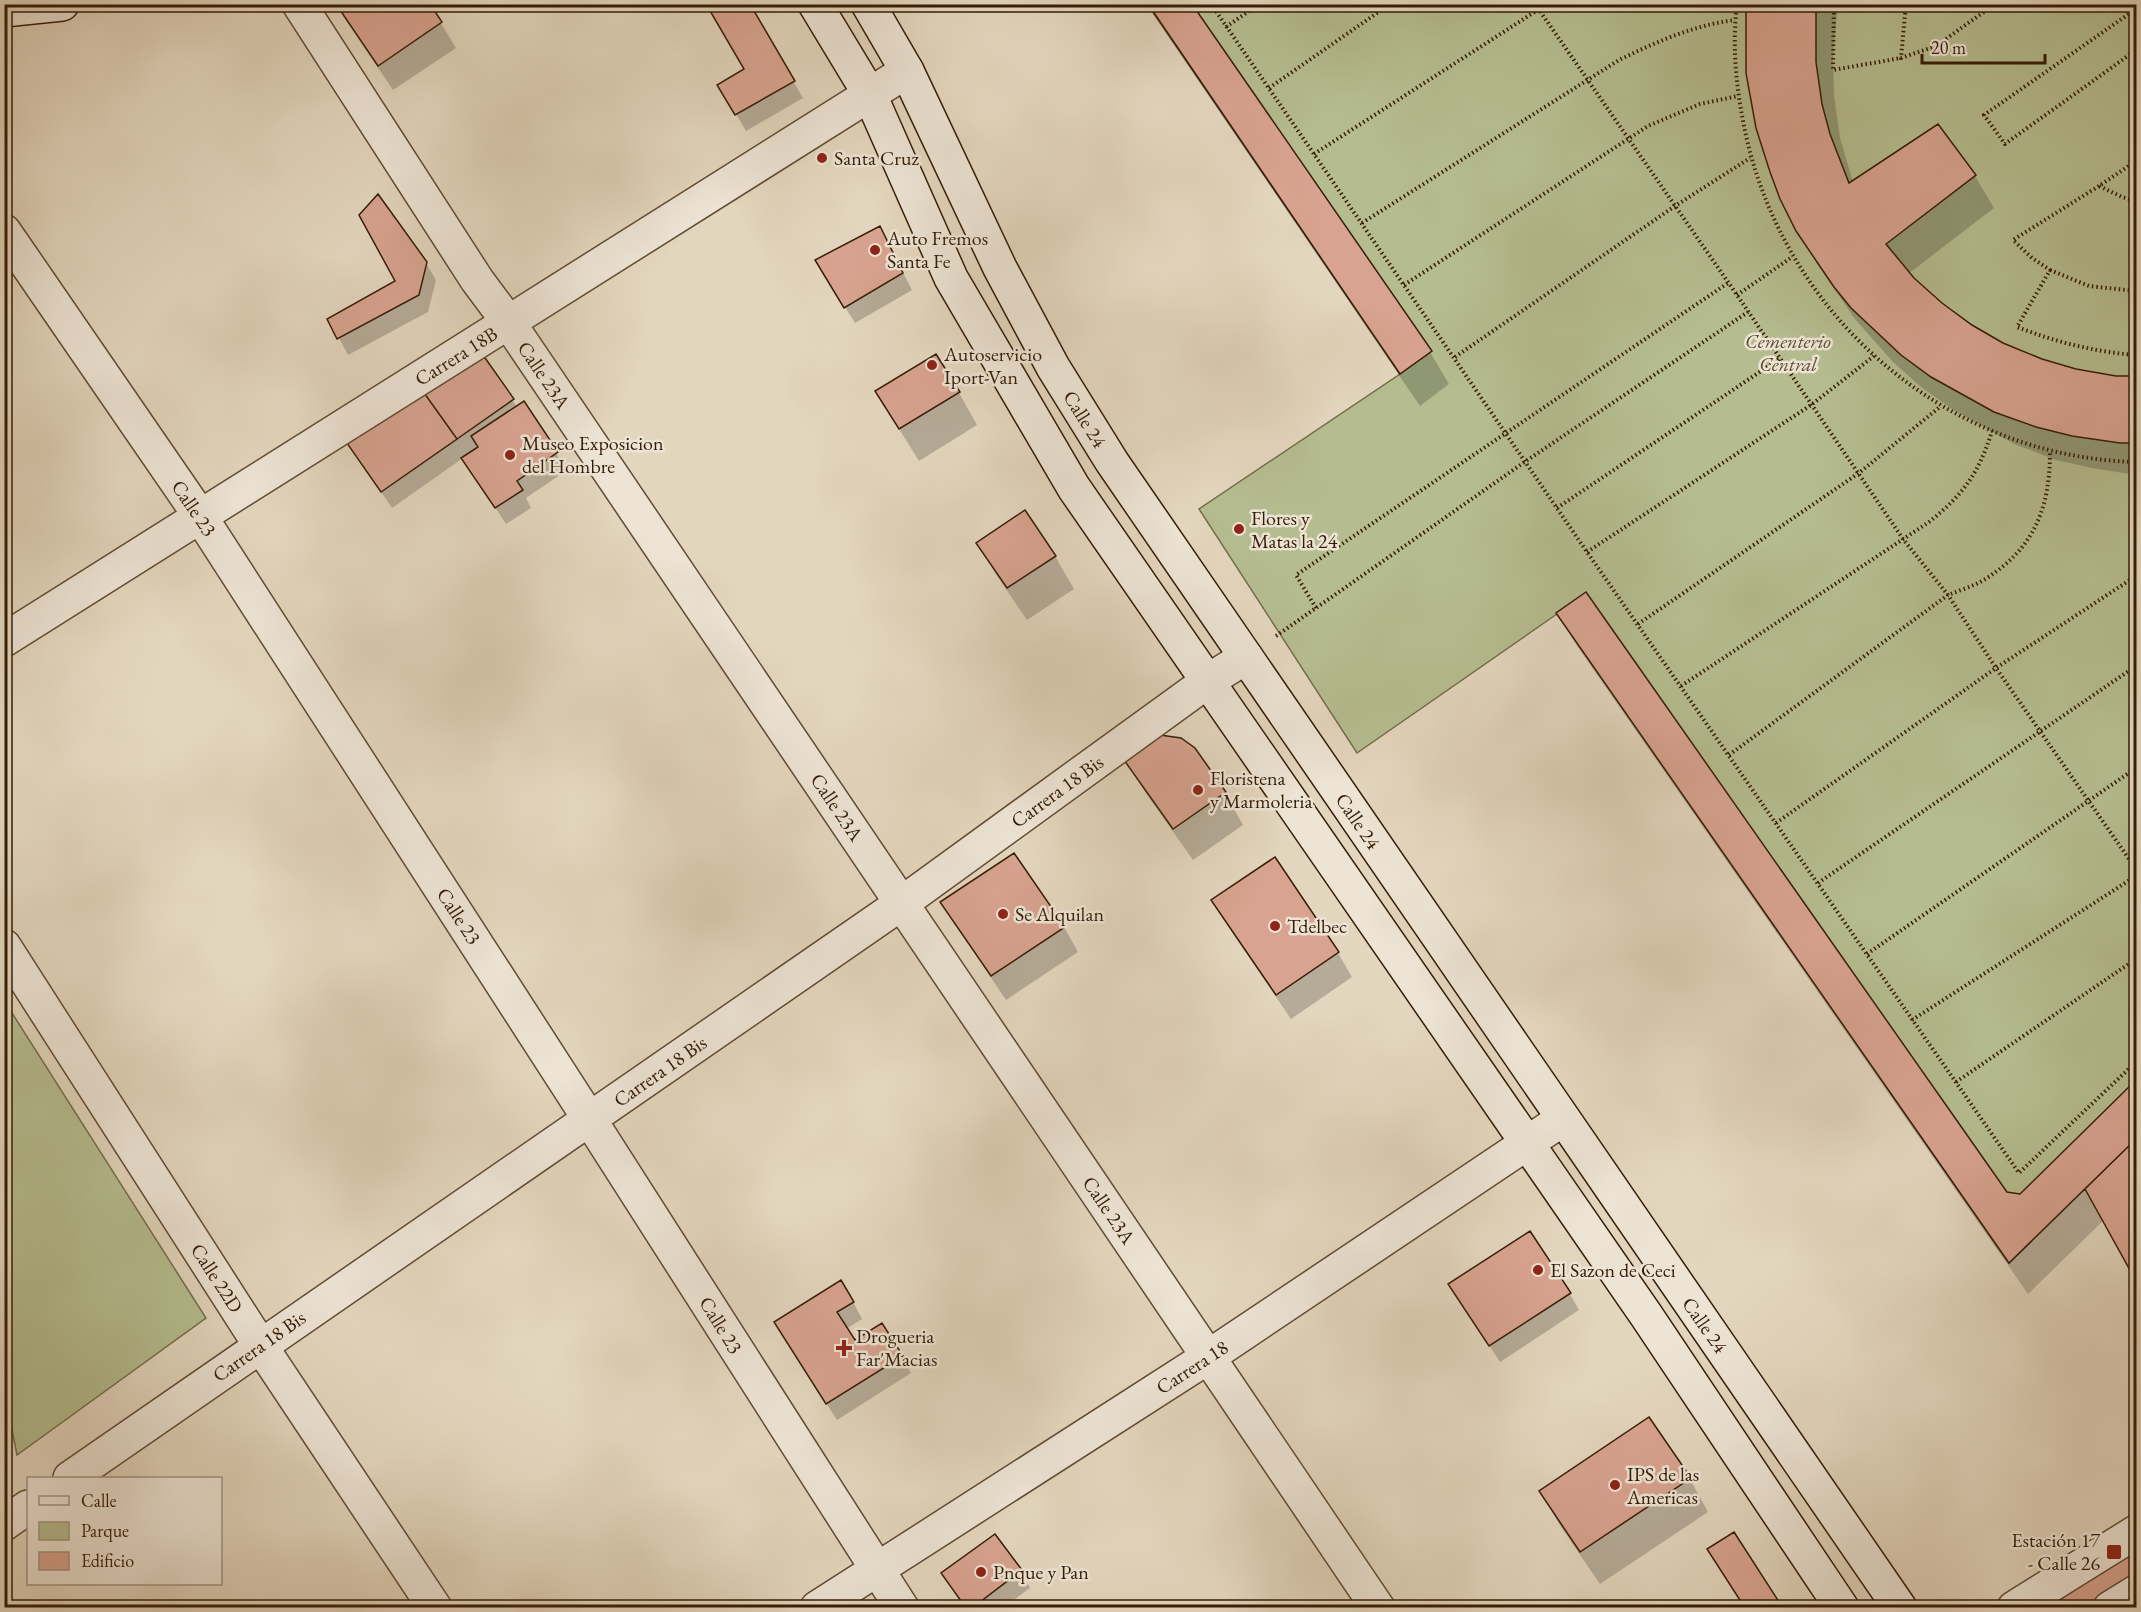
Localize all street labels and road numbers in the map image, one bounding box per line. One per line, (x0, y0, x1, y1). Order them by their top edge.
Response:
street label: Carrera 18B (410, 320, 502, 392)
street label: Calle 23A (512, 336, 576, 414)
street label: Calle 24 (1057, 385, 1113, 453)
street label: Calle 23 (166, 475, 222, 541)
street label: Carrera 18 Bis (1006, 749, 1108, 833)
street label: Calle 23A (805, 768, 869, 846)
street label: Calle 24 (1330, 788, 1387, 855)
street label: Calle 23 (431, 883, 487, 949)
street label: Carrera 18 Bis (608, 1029, 712, 1113)
street label: Calle 23A (1077, 1171, 1141, 1249)
street label: Calle 22D (185, 1238, 249, 1318)
street label: Calle 23 (693, 1291, 749, 1359)
street label: Calle 24 (1676, 1292, 1734, 1358)
street label: Carrera 18 Bis (207, 1304, 311, 1388)
street label: Carrera 18 (1151, 1334, 1233, 1400)

